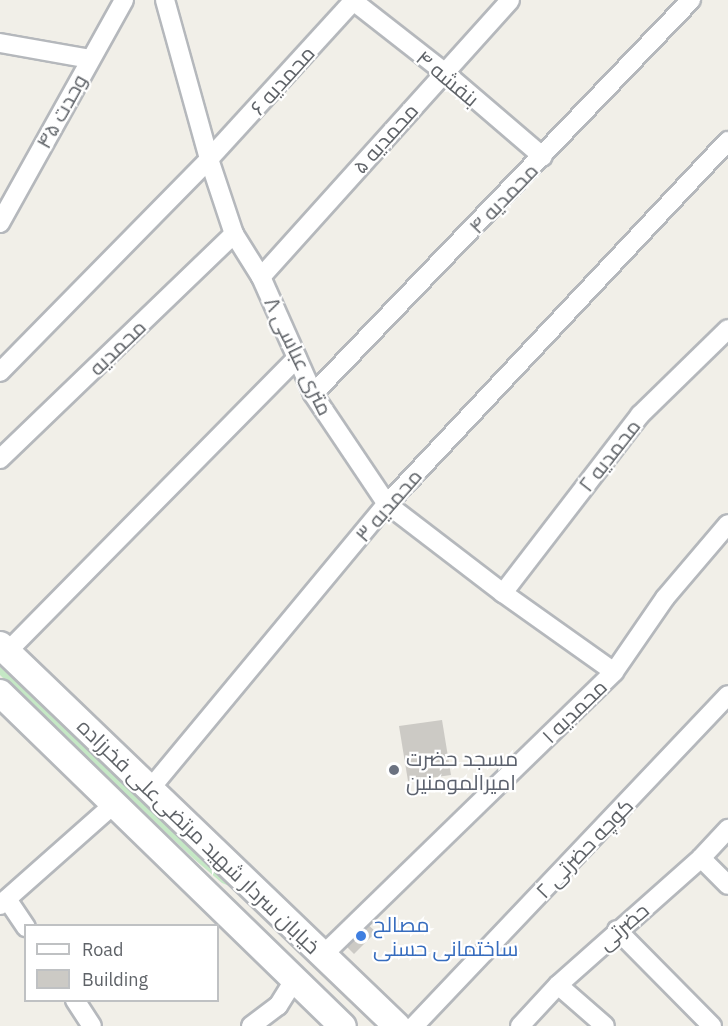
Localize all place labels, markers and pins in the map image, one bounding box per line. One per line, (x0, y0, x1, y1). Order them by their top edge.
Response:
place label: مسجد حضرت امیرالمومنین (406, 745, 518, 795)
marker: مسجد حضرت امیرالمومنین (387, 763, 401, 777)
place label: مصالح ساختمانی حسنی (373, 911, 518, 961)
marker: مصالح ساختمانی حسنی (354, 929, 368, 943)

